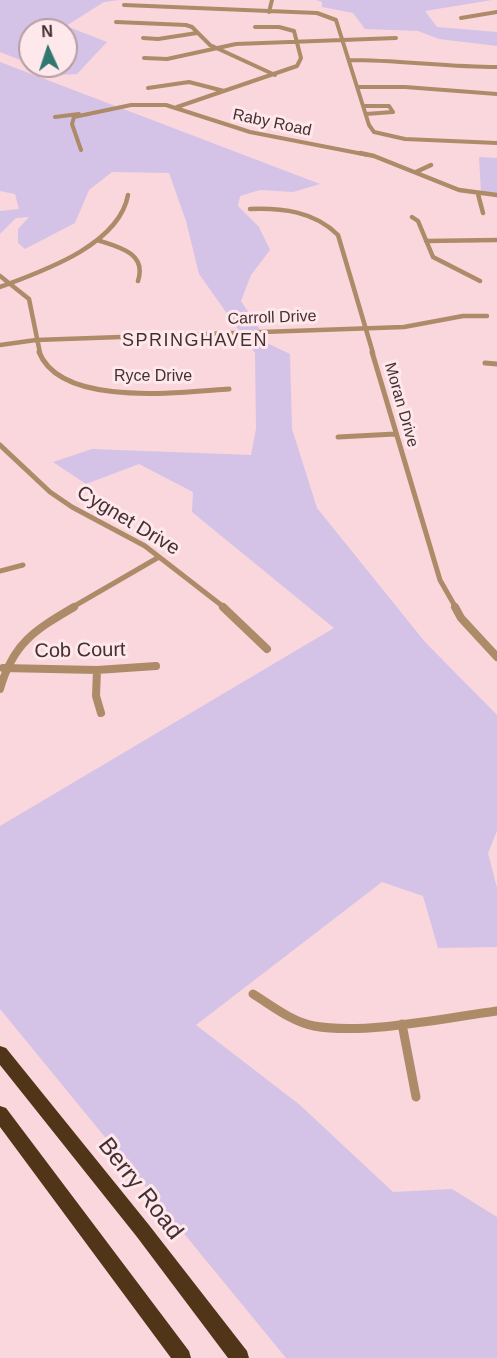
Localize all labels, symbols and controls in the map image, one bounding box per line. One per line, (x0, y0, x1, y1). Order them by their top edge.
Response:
north arrow (18, 18, 78, 78)
text: N (41, 23, 53, 40)
street label: Raby Road (231, 105, 313, 141)
street label: Carroll Drive (227, 307, 317, 329)
district label: SPRINGHAVEN (122, 330, 268, 352)
street label: Moran Drive (380, 360, 422, 450)
street label: Ryce Drive (114, 367, 192, 387)
street label: Cygnet Drive (72, 481, 184, 561)
street label: Cob Court (34, 638, 126, 664)
street label: Berry Road (91, 1132, 189, 1246)

